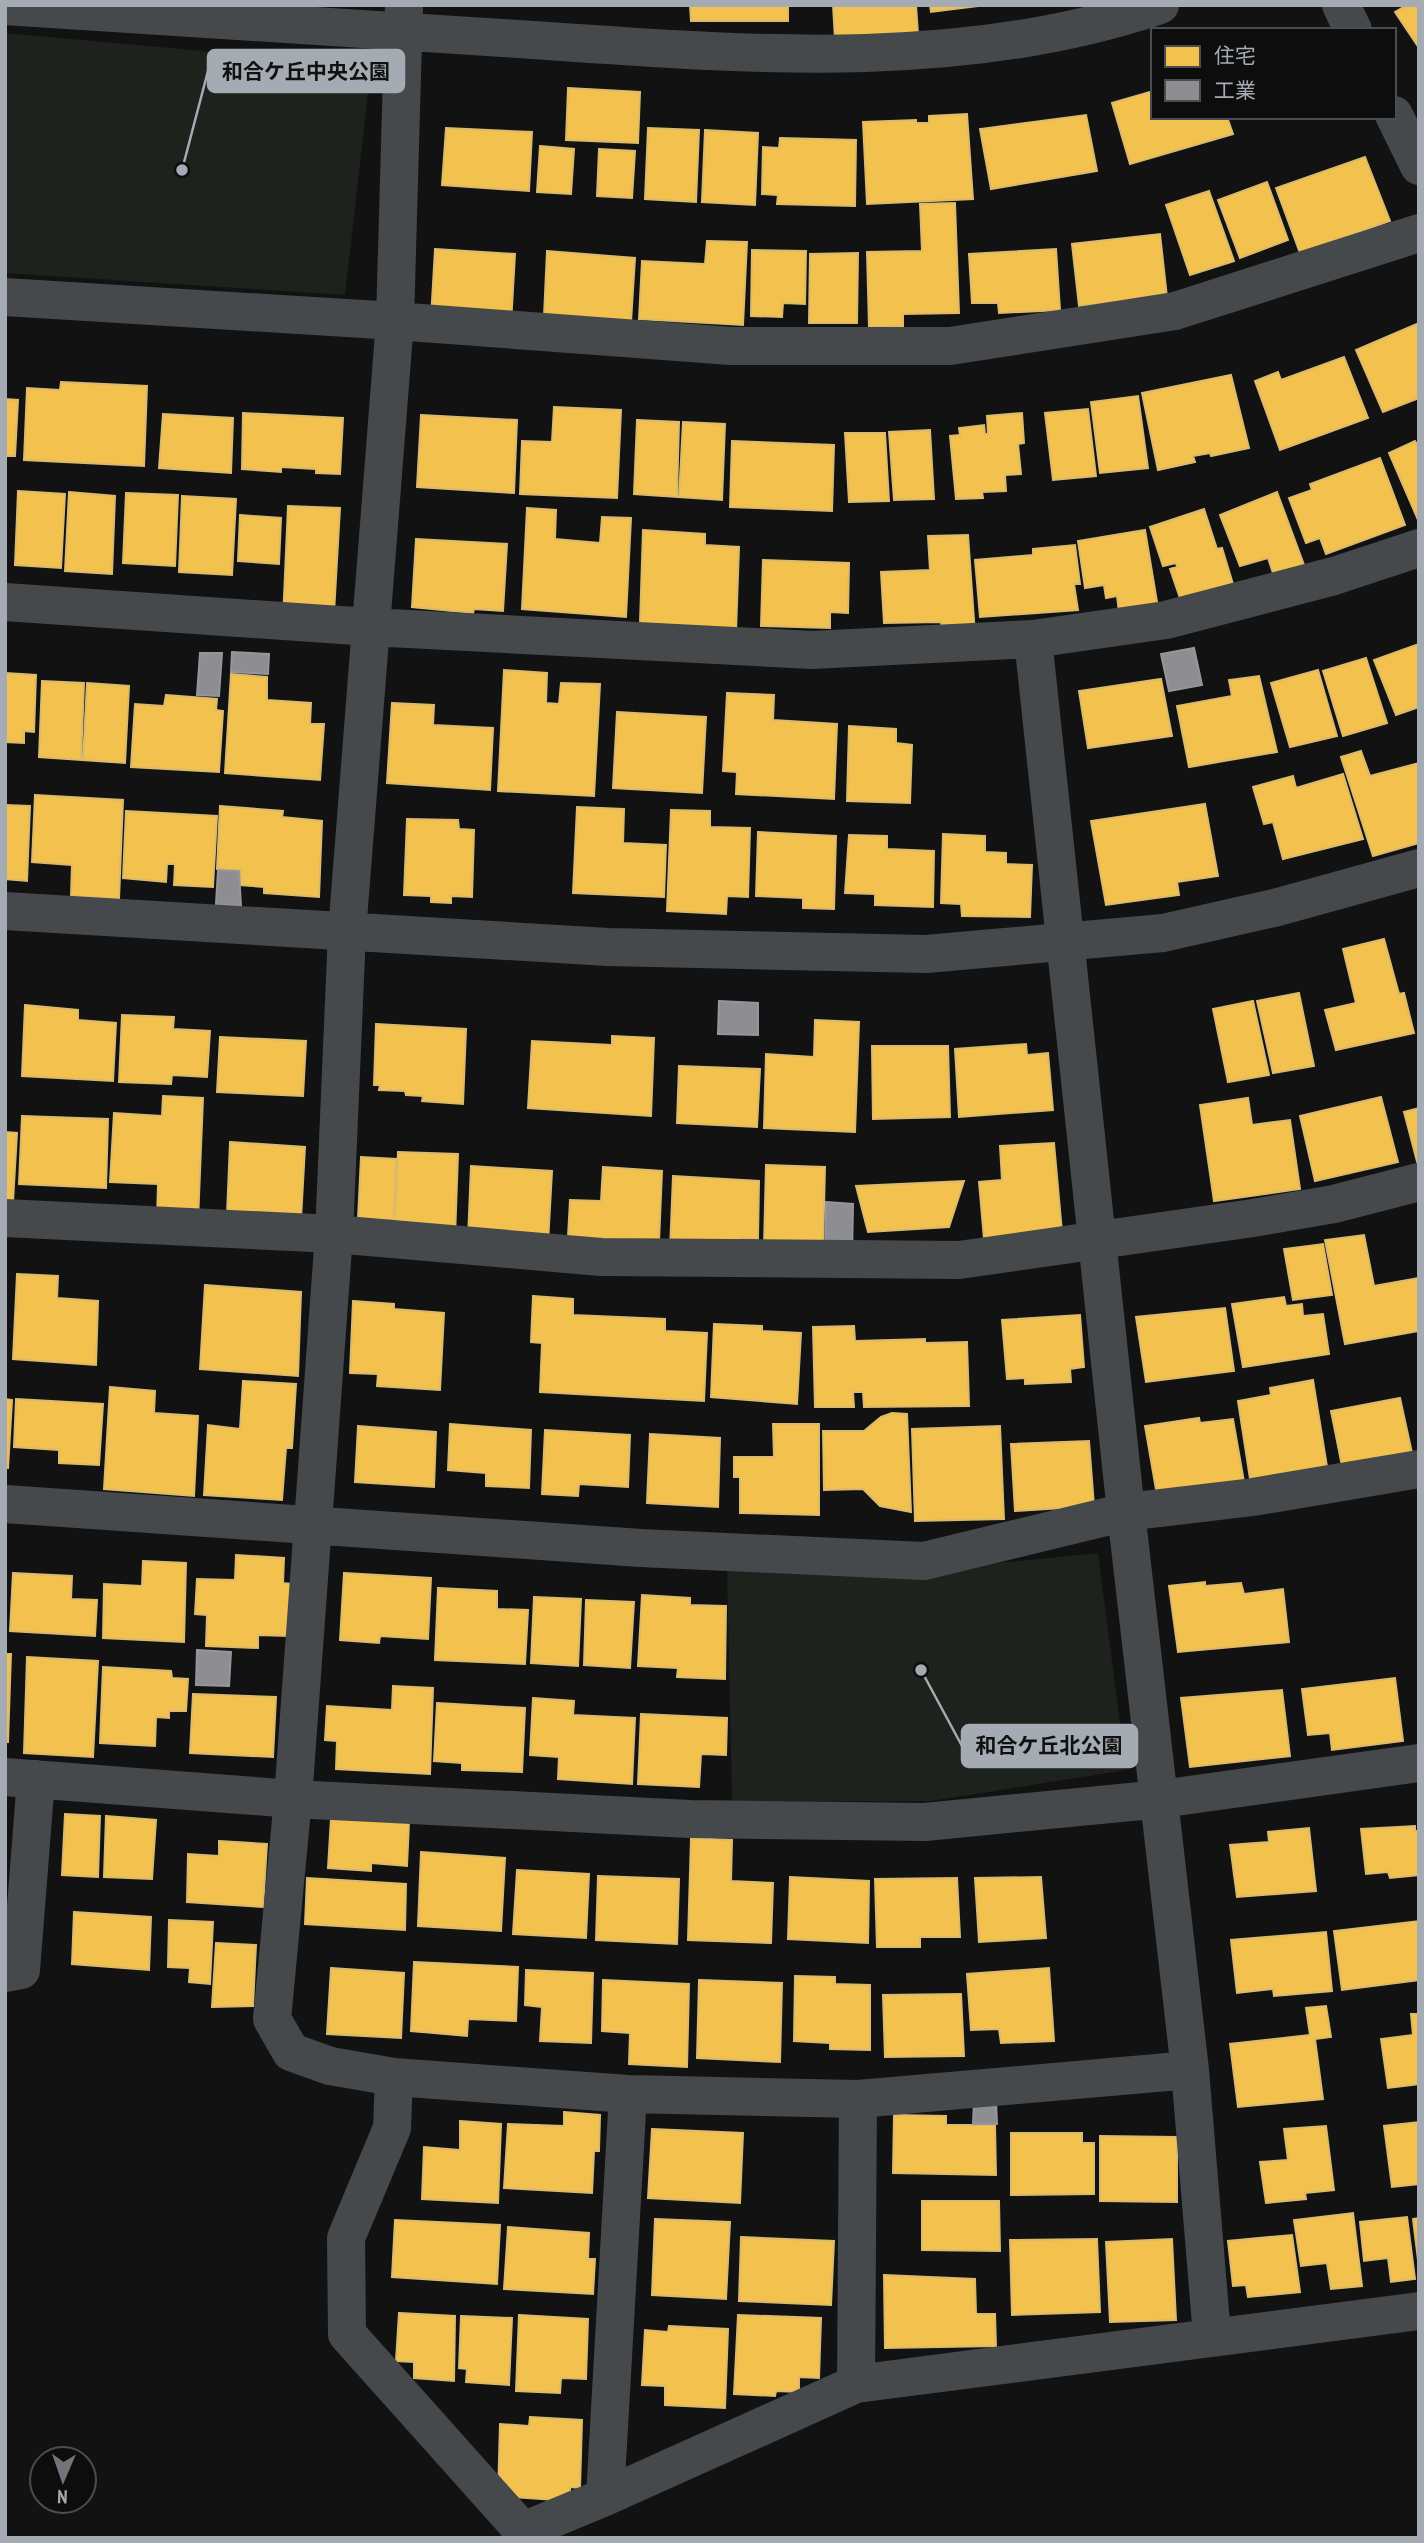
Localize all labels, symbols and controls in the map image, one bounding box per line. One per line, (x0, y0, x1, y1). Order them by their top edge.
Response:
legend (1151, 28, 1396, 119)
text: 住宅 (1214, 42, 1256, 69)
callout: 和合ケ丘中央公園 (208, 50, 404, 92)
text: 和合ケ丘中央公園 (222, 58, 390, 85)
text: 工業 (1214, 77, 1256, 104)
callout: 和合ケ丘北公園 (962, 1725, 1137, 1767)
text: 和合ケ丘北公園 (976, 1732, 1123, 1759)
north arrow (28, 2445, 98, 2515)
text: N (57, 2485, 68, 2509)

